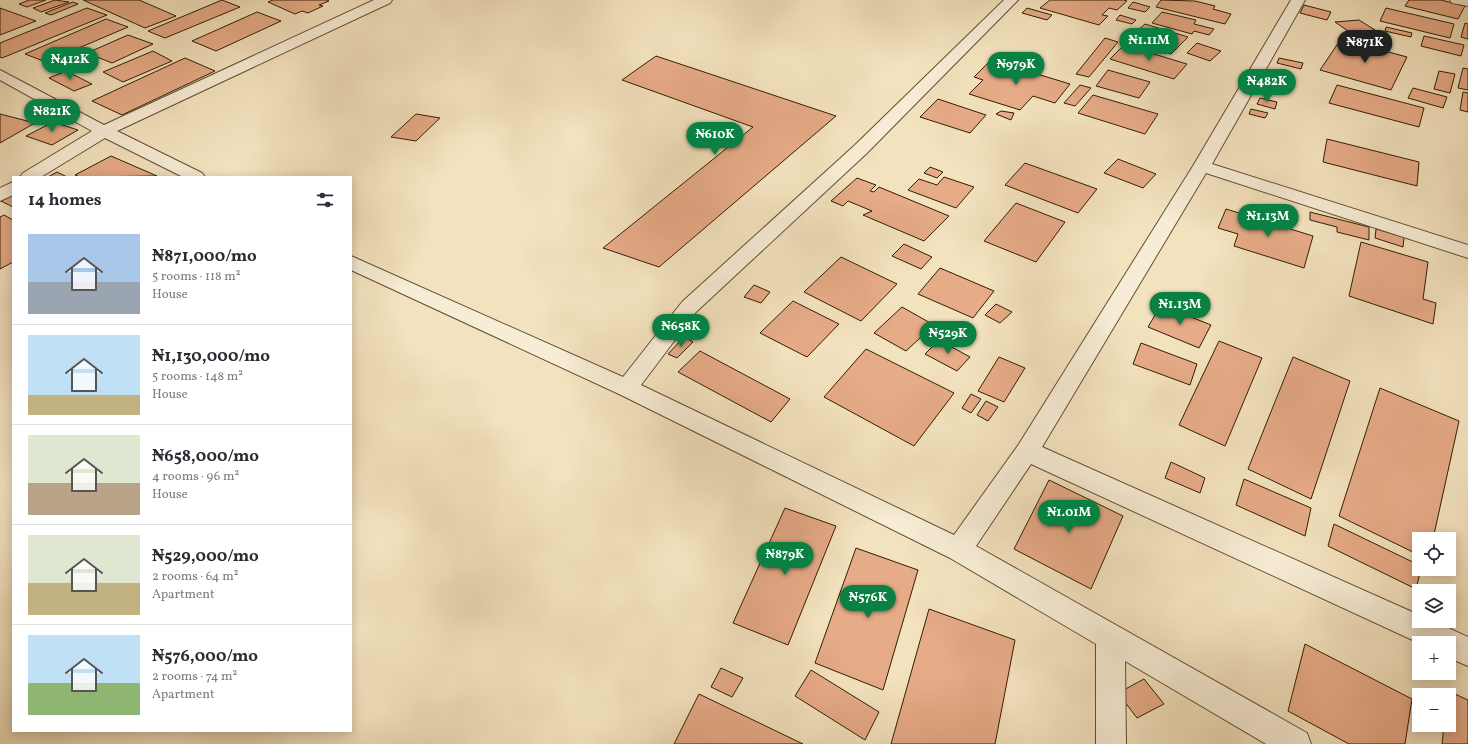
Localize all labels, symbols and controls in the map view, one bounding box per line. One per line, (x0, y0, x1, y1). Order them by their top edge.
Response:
pin: ₦1.11M (1116, 28, 1182, 62)
pin: ₦871K (1337, 30, 1393, 64)
text: ₦1.11M (1128, 32, 1170, 50)
text: ₦871K (1346, 34, 1384, 52)
pin: ₦412K (42, 47, 98, 81)
text: ₦412K (51, 51, 89, 69)
pin: ₦979K (988, 52, 1044, 86)
text: ₦979K (996, 56, 1036, 74)
pin: ₦482K (1239, 69, 1295, 103)
text: ₦482K (1247, 73, 1287, 91)
pin: ₦821K (24, 99, 80, 133)
text: ₦821K (33, 103, 71, 121)
pin: ₦610K (687, 122, 743, 156)
text: ₦610K (695, 126, 735, 144)
text: 14 homes (28, 189, 102, 212)
icon: filters (314, 189, 336, 211)
pin: ₦1.13M (1235, 204, 1301, 238)
text: ₦1.13M (1247, 208, 1289, 226)
text: ₦871,000/mo (152, 245, 257, 268)
icon: home (60, 250, 108, 298)
text: 5 rooms · 118 m² (152, 268, 241, 286)
text: House (152, 286, 188, 304)
pin: ₦1.13M (1147, 292, 1213, 326)
text: ₦1.13M (1159, 296, 1201, 314)
pin: ₦658K (653, 314, 709, 348)
text: ₦658K (661, 318, 701, 336)
pin: ₦529K (920, 321, 976, 355)
text: ₦529K (929, 325, 967, 343)
text: ₦1,130,000/mo (152, 345, 270, 368)
icon: home (60, 351, 108, 399)
text: 5 rooms · 148 m² (152, 368, 243, 386)
text: House (152, 386, 188, 404)
text: ₦658,000/mo (152, 445, 259, 468)
icon: home (60, 451, 108, 499)
text: 4 rooms · 96 m² (152, 468, 239, 486)
text: House (152, 486, 188, 504)
pin: ₦1.01M (1036, 500, 1102, 534)
text: ₦1.01M (1047, 504, 1091, 522)
map controls (1412, 532, 1456, 732)
button: locate (1412, 532, 1456, 576)
pin: ₦879K (757, 542, 813, 576)
text: ₦529,000/mo (152, 545, 259, 568)
text: ₦879K (765, 546, 805, 564)
icon: home (60, 551, 108, 599)
text: 2 rooms · 64 m² (152, 568, 239, 586)
button: layers (1412, 584, 1456, 628)
pin: ₦576K (840, 585, 896, 619)
text: Apartment (152, 586, 215, 604)
text: ₦576K (849, 589, 887, 607)
button: + (1412, 636, 1456, 680)
text: ₦576,000/mo (152, 645, 258, 668)
icon: home (60, 651, 108, 699)
text: 2 rooms · 74 m² (152, 668, 237, 686)
text: Apartment (152, 686, 215, 704)
button: − (1412, 688, 1456, 732)

